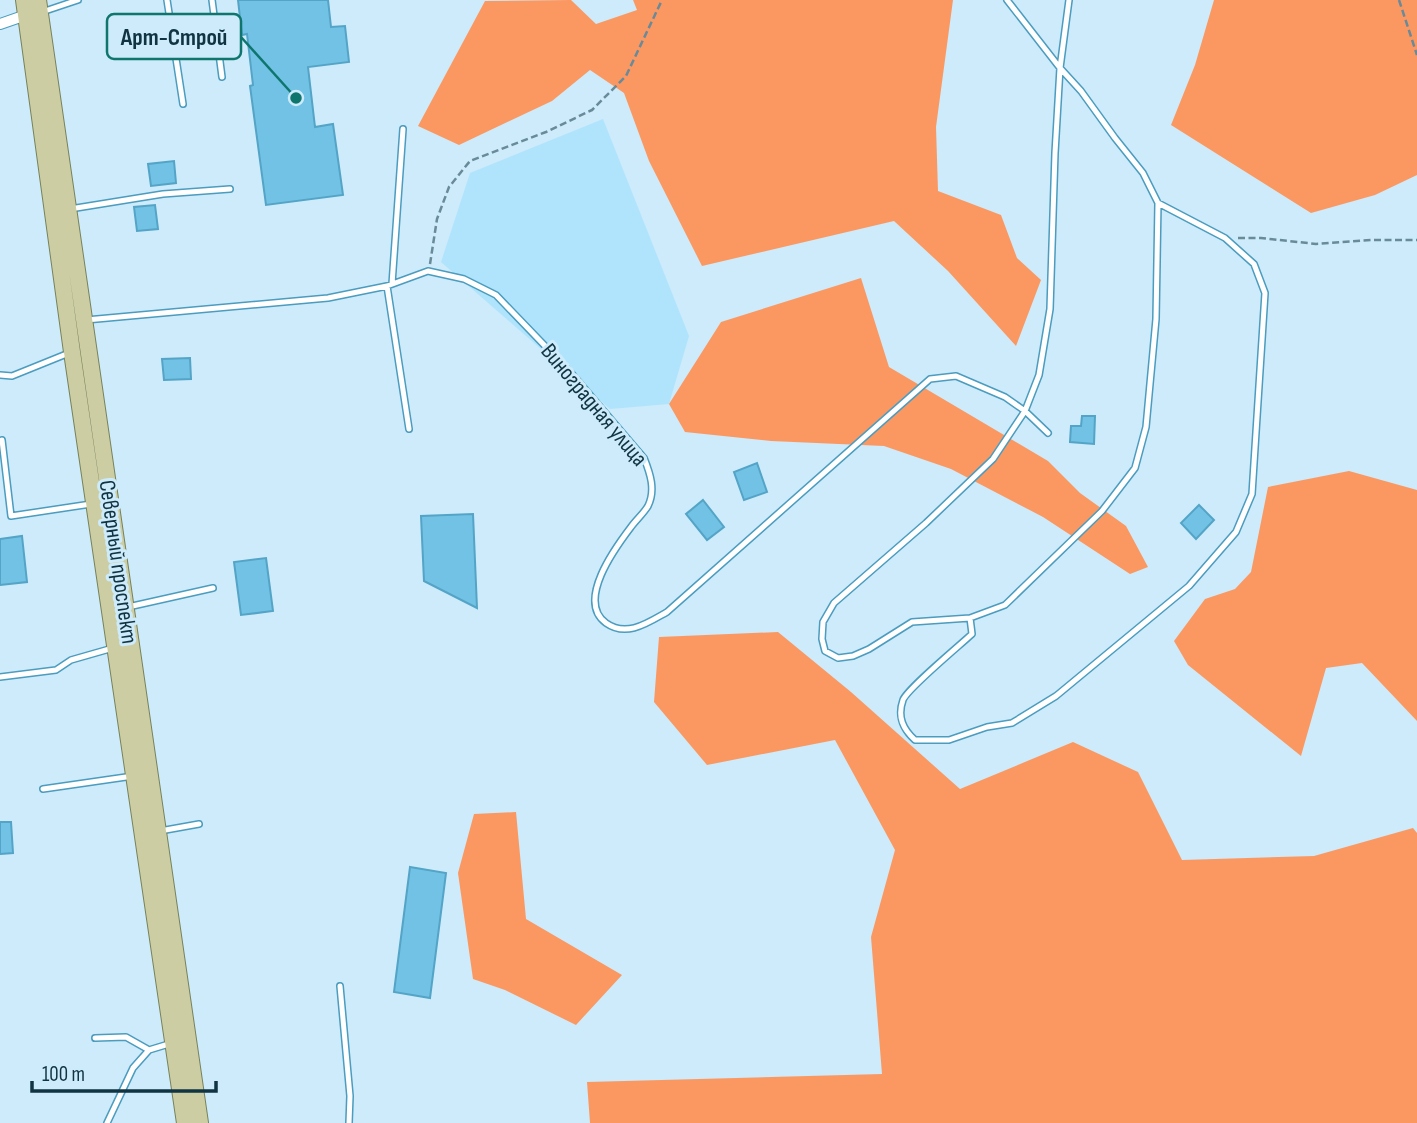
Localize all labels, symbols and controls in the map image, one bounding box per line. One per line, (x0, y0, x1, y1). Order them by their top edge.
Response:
callout: Арт-Строй (107, 14, 241, 59)
text: Арт-Строй (120, 23, 227, 52)
street label: Виноградная улица (535, 338, 653, 472)
street label: Северный проспект (93, 478, 143, 646)
scale bar (32, 1050, 215, 1094)
text: 100 m (42, 1062, 85, 1087)

